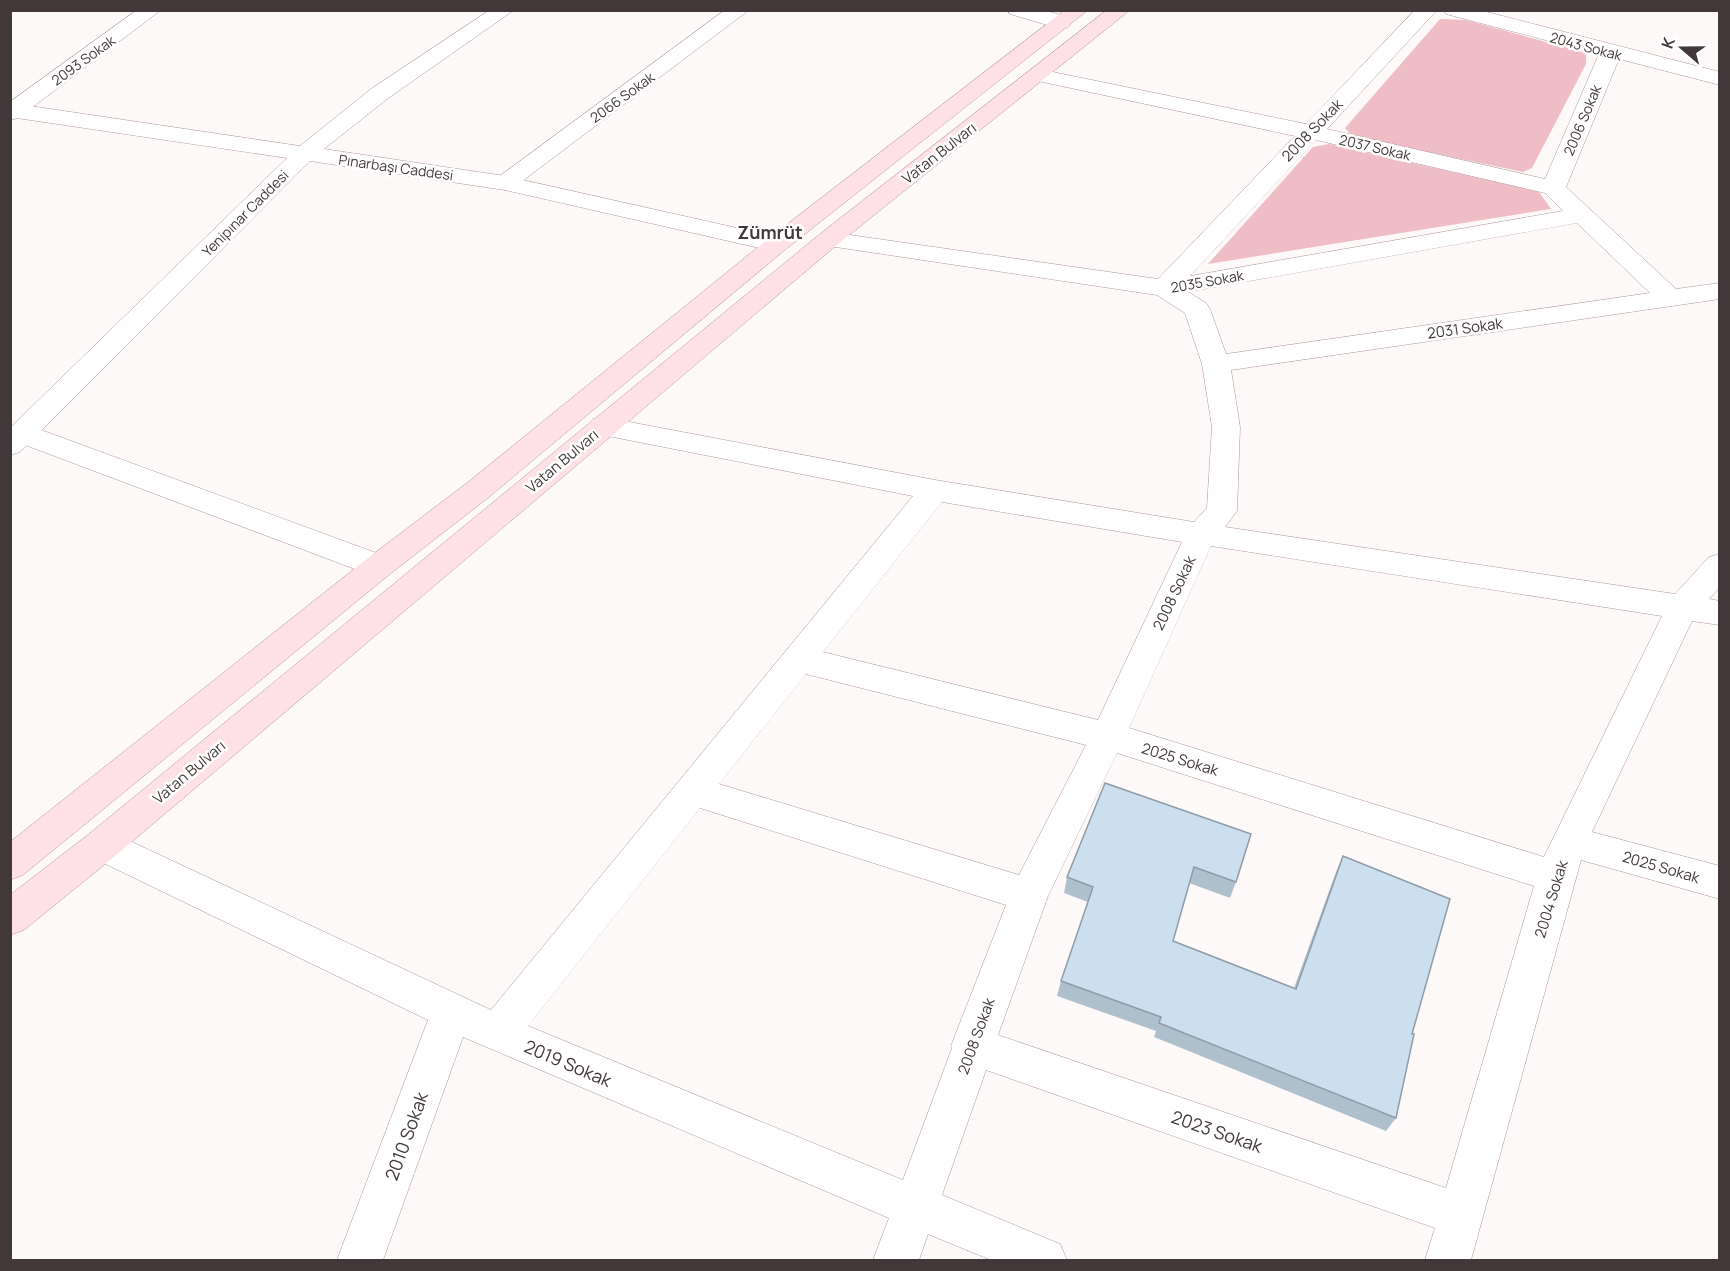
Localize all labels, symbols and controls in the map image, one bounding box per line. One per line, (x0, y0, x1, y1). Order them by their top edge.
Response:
north arrow (1652, 18, 1712, 78)
street label: 2043 Sokak (1548, 27, 1625, 65)
street label: 2093 Sokak (47, 30, 120, 90)
text: K (1656, 34, 1680, 51)
street label: 2066 Sokak (586, 67, 659, 127)
street label: 2006 Sokak (1559, 81, 1606, 158)
street label: 2008 Sokak (1277, 94, 1348, 166)
street label: Vatan Bulvarı (897, 117, 981, 189)
street label: 2037 Sokak (1337, 130, 1414, 165)
street label: Pınarbaşı Caddesi (337, 150, 455, 184)
street label: Yenipınar Caddesi (198, 166, 292, 260)
district label: Zümrüt (737, 220, 803, 244)
street label: 2035 Sokak (1169, 265, 1246, 297)
street label: 2031 Sokak (1426, 312, 1505, 344)
street label: Vatan Bulvarı (521, 424, 603, 498)
street label: 2008 Sokak (1148, 552, 1201, 634)
street label: Vatan Bulvarı (148, 735, 230, 809)
street label: 2025 Sokak (1139, 737, 1221, 781)
street label: 2025 Sokak (1620, 846, 1703, 888)
street label: 2004 Sokak (1529, 857, 1573, 940)
street label: 2008 Sokak (952, 994, 1000, 1077)
street label: 2019 Sokak (521, 1034, 616, 1093)
street label: 2010 Sokak (379, 1087, 433, 1184)
street label: 2023 Sokak (1168, 1104, 1267, 1158)

